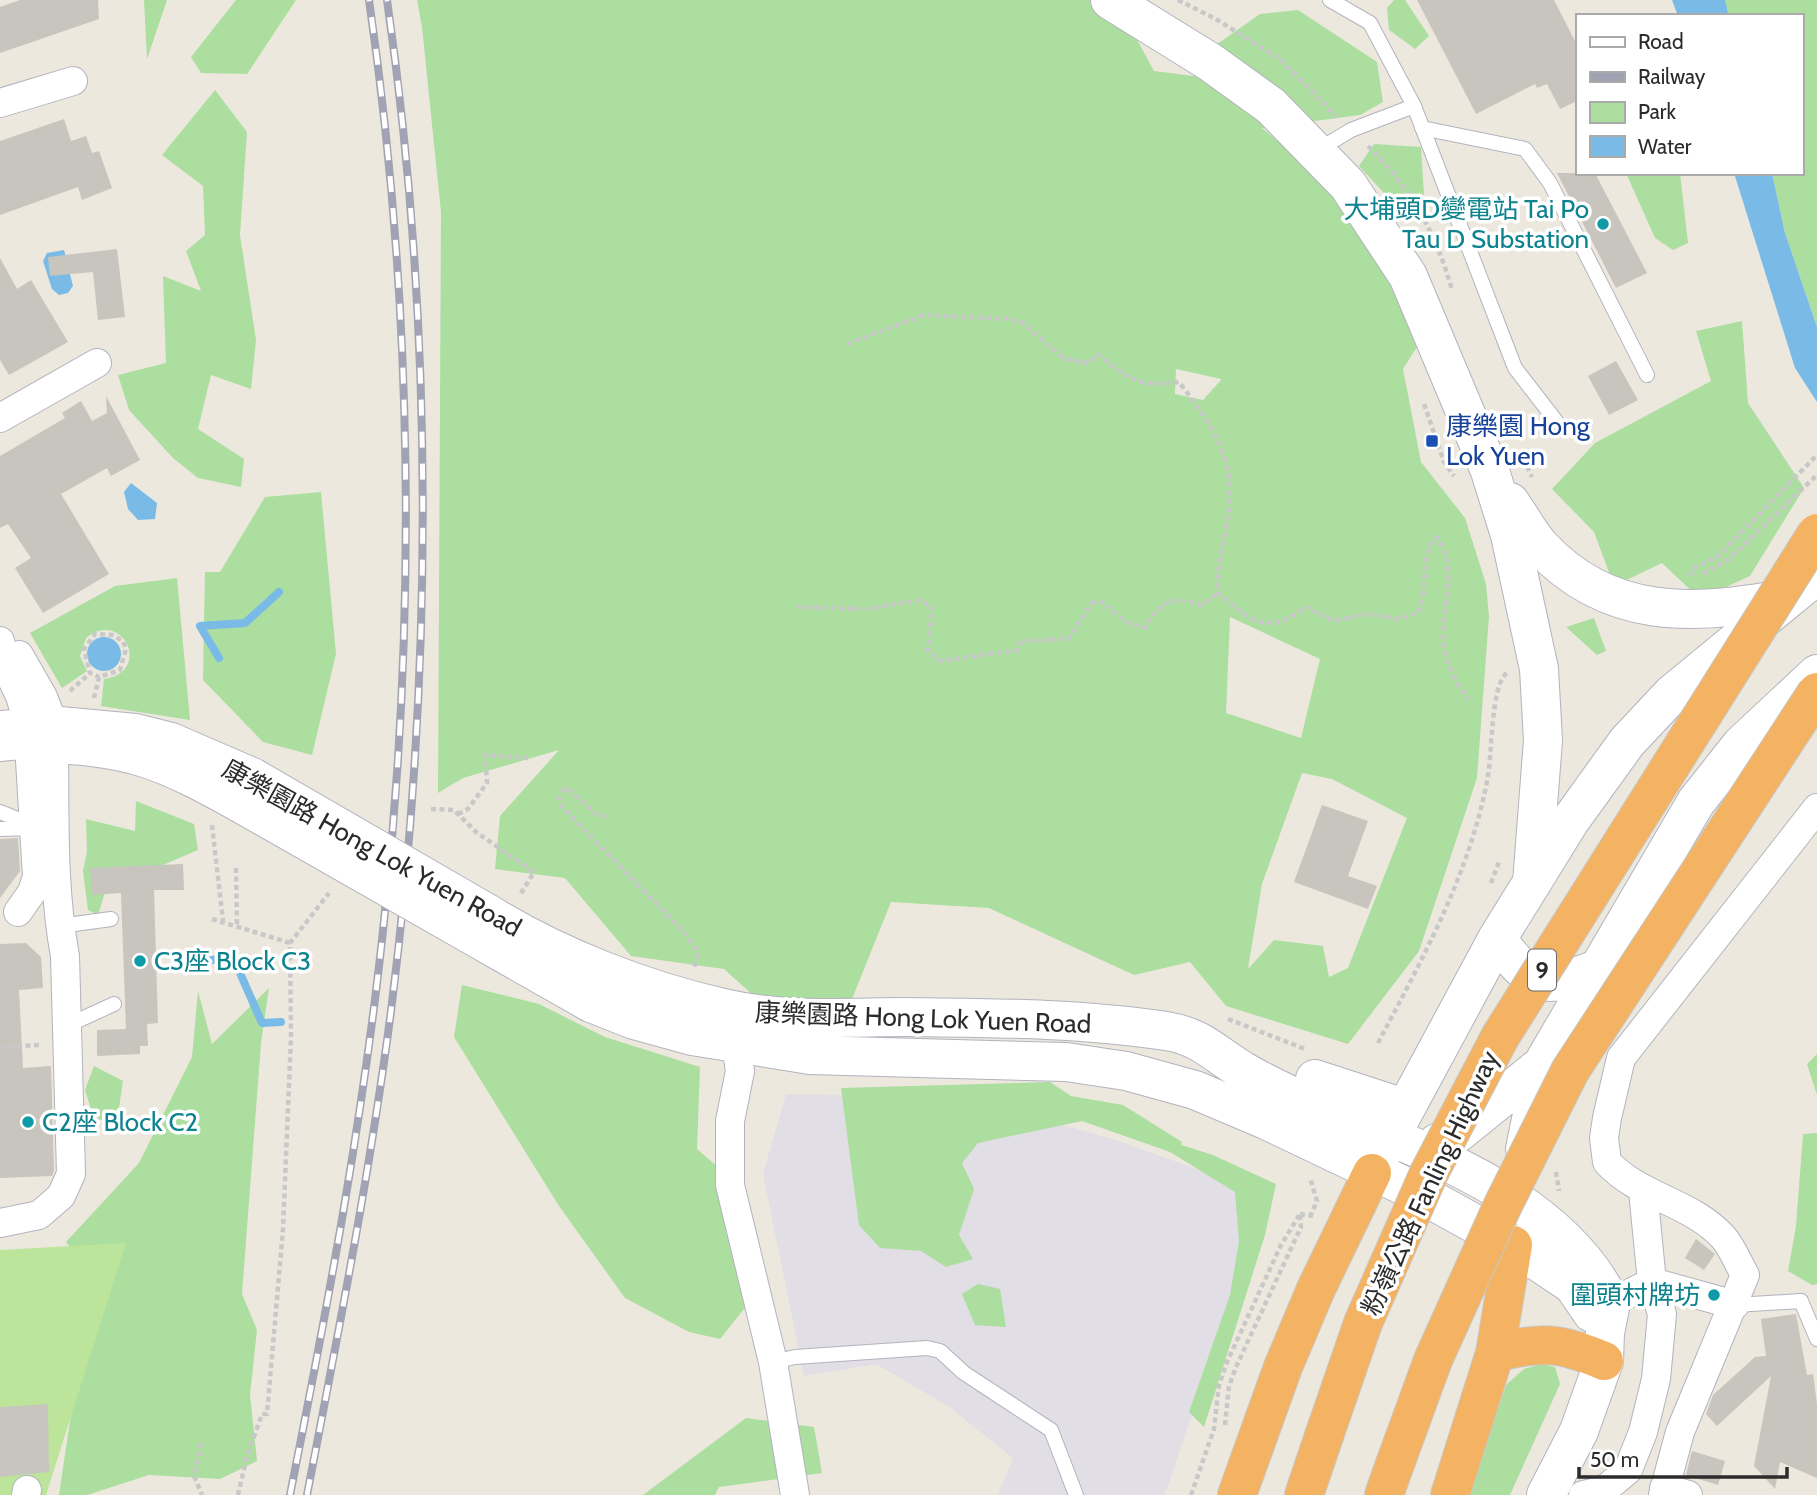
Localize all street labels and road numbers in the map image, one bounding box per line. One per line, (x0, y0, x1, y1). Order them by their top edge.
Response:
street label: 康樂園路 Hong Lok Yuen Road (217, 752, 527, 944)
road number: 9 (1528, 950, 1556, 990)
street label: 康樂園路 Hong Lok Yuen Road (754, 996, 1092, 1040)
street label: 粉嶺公路 Fanling Highway (1355, 1046, 1505, 1320)

